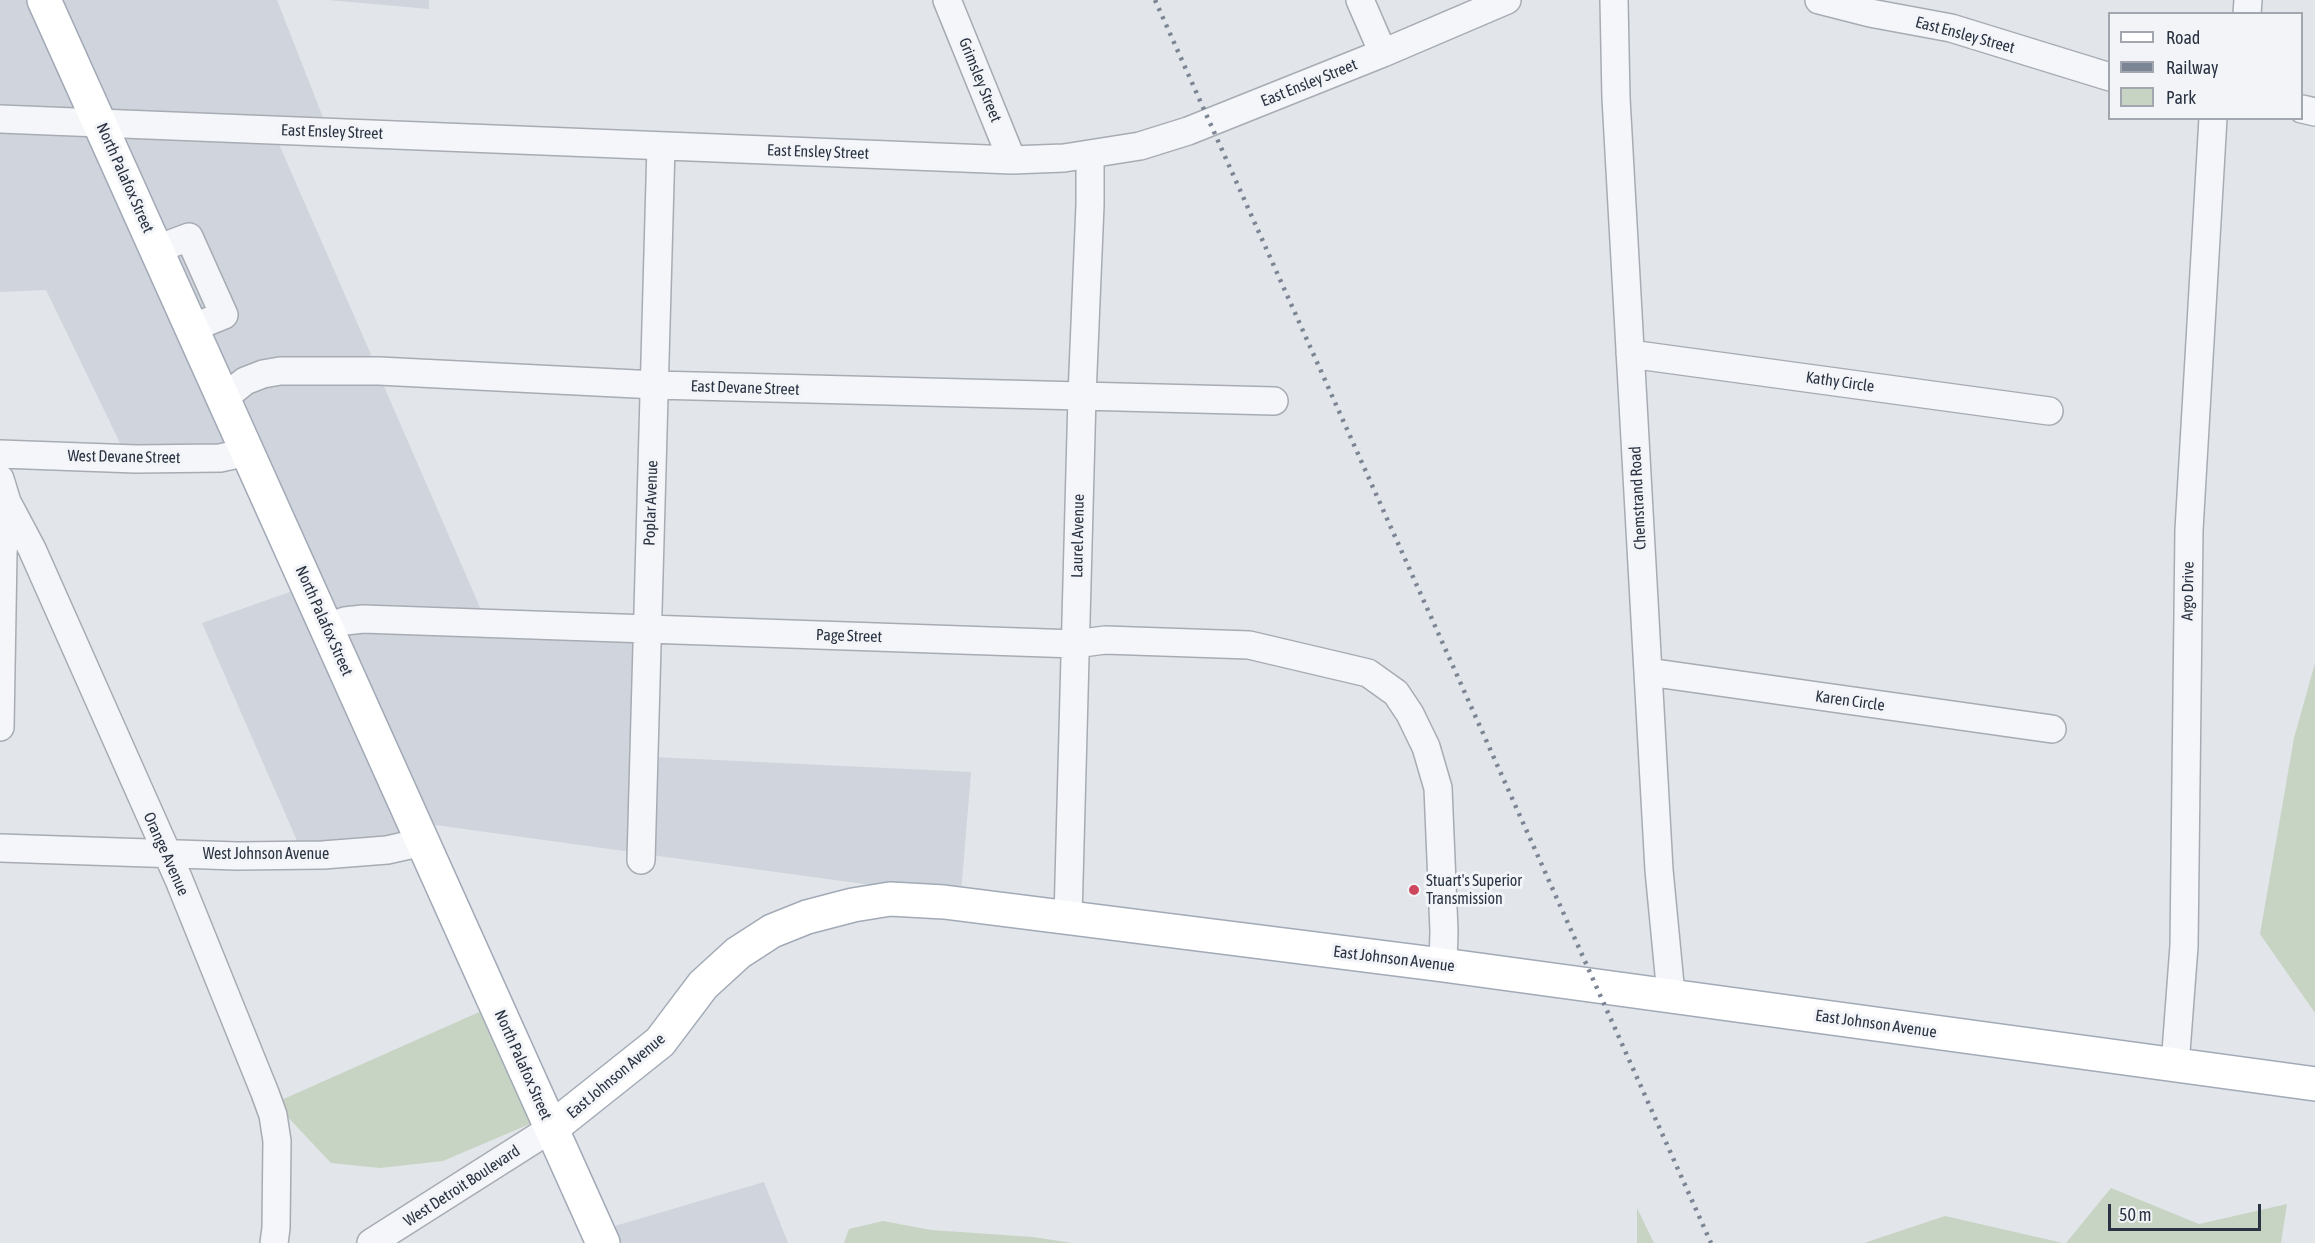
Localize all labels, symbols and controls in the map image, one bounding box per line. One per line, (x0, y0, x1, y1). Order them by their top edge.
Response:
legend (2108, 12, 2303, 120)
street label: East Ensley Street (1913, 13, 2017, 57)
text: Road (2166, 27, 2200, 48)
street label: Grimsley Street (954, 35, 1006, 125)
street label: East Ensley Street (1258, 55, 1360, 111)
text: Railway (2166, 57, 2218, 78)
text: Park (2166, 87, 2196, 108)
street label: North Palafox Street (92, 120, 158, 236)
street label: East Ensley Street (281, 121, 383, 143)
street label: East Ensley Street (767, 141, 869, 163)
street label: Kathy Circle (1805, 368, 1875, 396)
street label: East Devane Street (690, 377, 800, 399)
street label: West Devane Street (67, 446, 181, 468)
street label: Chemstrand Road (1626, 446, 1650, 550)
street label: Poplar Avenue (640, 460, 662, 546)
street label: Laurel Avenue (1068, 494, 1088, 578)
street label: Argo Drive (2178, 561, 2198, 621)
street label: North Palafox Street (291, 563, 357, 679)
street label: Page Street (816, 625, 882, 647)
street label: Karen Circle (1814, 687, 1886, 715)
street label: Orange Avenue (139, 809, 193, 899)
street label: West Johnson Avenue (203, 844, 329, 864)
place label: Stuart's Superior Transmission (1426, 871, 1522, 909)
marker: Stuart's Superior Transmission (1407, 883, 1421, 897)
street label: East Johnson Avenue (1332, 942, 1456, 976)
street label: East Johnson Avenue (1814, 1006, 1938, 1042)
street label: North Palafox Street (490, 1007, 556, 1123)
street label: East Johnson Avenue (563, 1029, 669, 1123)
street label: West Detroit Boulevard (400, 1141, 524, 1231)
scale bar (2111, 1192, 2264, 1230)
text: 50 m (2119, 1204, 2151, 1225)

